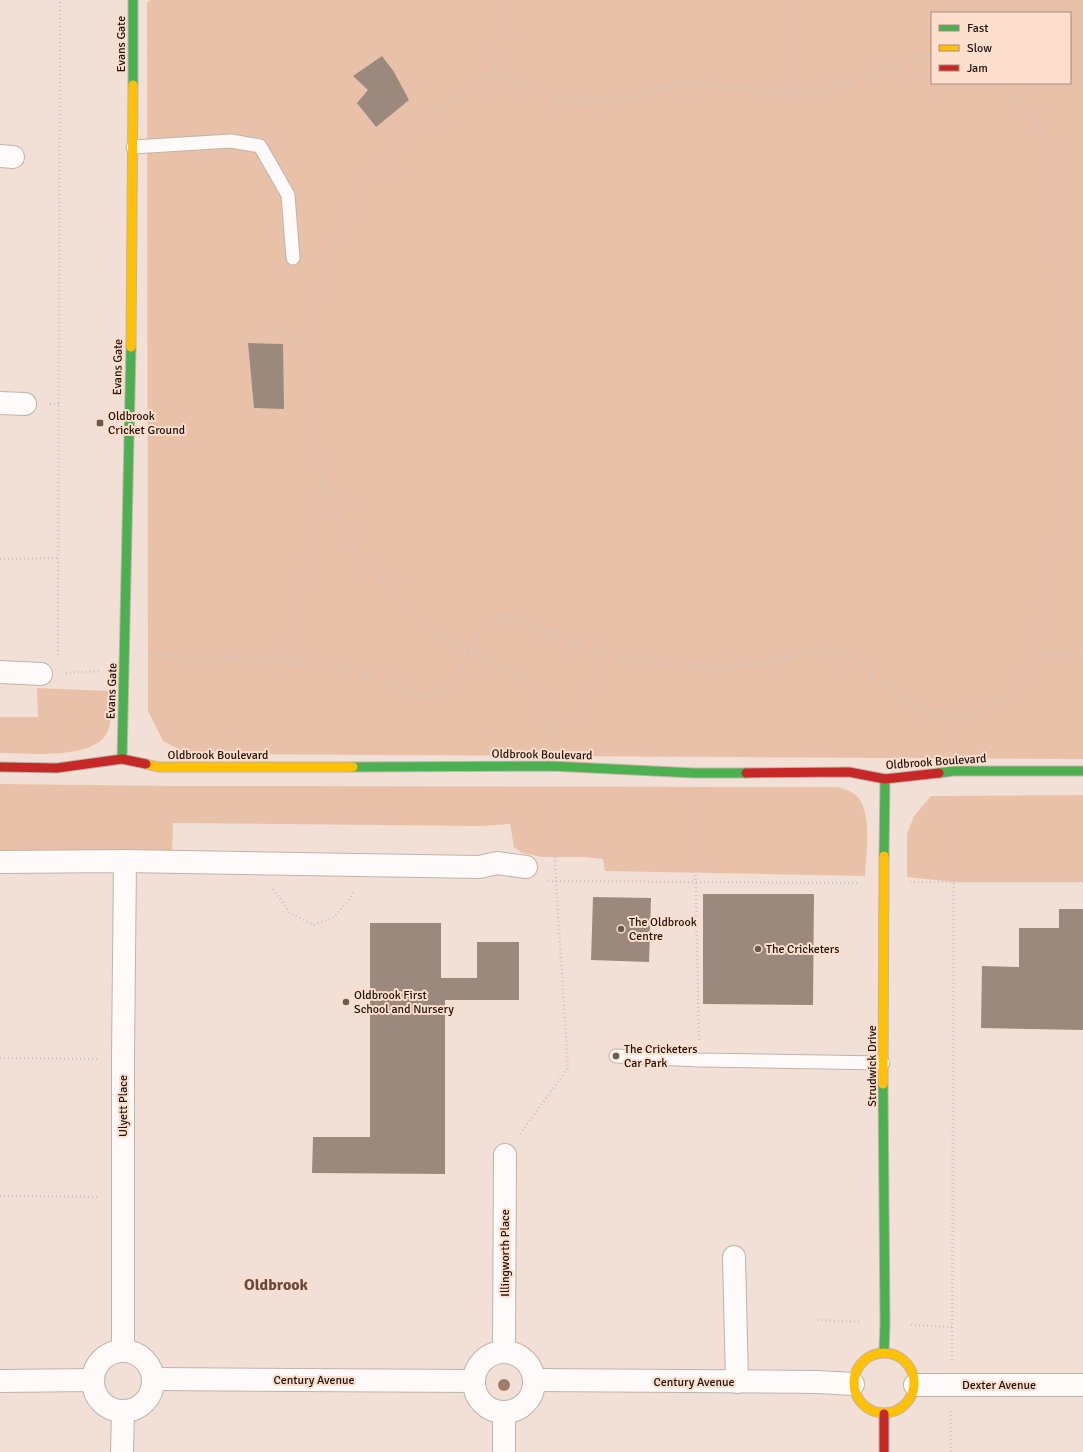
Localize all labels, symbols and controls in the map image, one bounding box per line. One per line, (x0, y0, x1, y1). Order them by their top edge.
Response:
legend (931, 12, 1071, 84)
street label: Evans Gate (114, 16, 129, 72)
text: Fast (967, 21, 988, 36)
text: Slow (967, 41, 992, 56)
text: Jam (967, 61, 988, 76)
street label: Evans Gate (110, 339, 126, 395)
place label: Oldbrook Cricket Ground (108, 409, 185, 438)
marker: Oldbrook Cricket Ground (95, 418, 105, 428)
street label: Evans Gate (104, 663, 120, 719)
street label: Oldbrook Boulevard (491, 747, 593, 763)
street label: Oldbrook Boulevard (168, 748, 268, 763)
street label: Oldbrook Boulevard (885, 751, 987, 773)
place label: The Oldbrook Centre (629, 915, 697, 944)
marker: The Oldbrook Centre (616, 924, 626, 934)
place label: The Cricketers (766, 942, 839, 957)
marker: The Cricketers (753, 944, 763, 954)
place label: Oldbrook First School and Nursery (354, 988, 454, 1017)
marker: Oldbrook First School and Nursery (341, 997, 351, 1007)
street label: Strudwick Drive (865, 1025, 880, 1107)
place label: The Cricketers Car Park (624, 1042, 697, 1071)
marker: The Cricketers Car Park (611, 1051, 621, 1061)
street label: Ulyett Place (116, 1075, 131, 1137)
street label: Illingworth Place (498, 1209, 513, 1297)
district label: Oldbrook (244, 1275, 309, 1295)
street label: Century Avenue (274, 1373, 354, 1388)
street label: Century Avenue (654, 1375, 734, 1390)
street label: Dexter Avenue (962, 1378, 1036, 1393)

